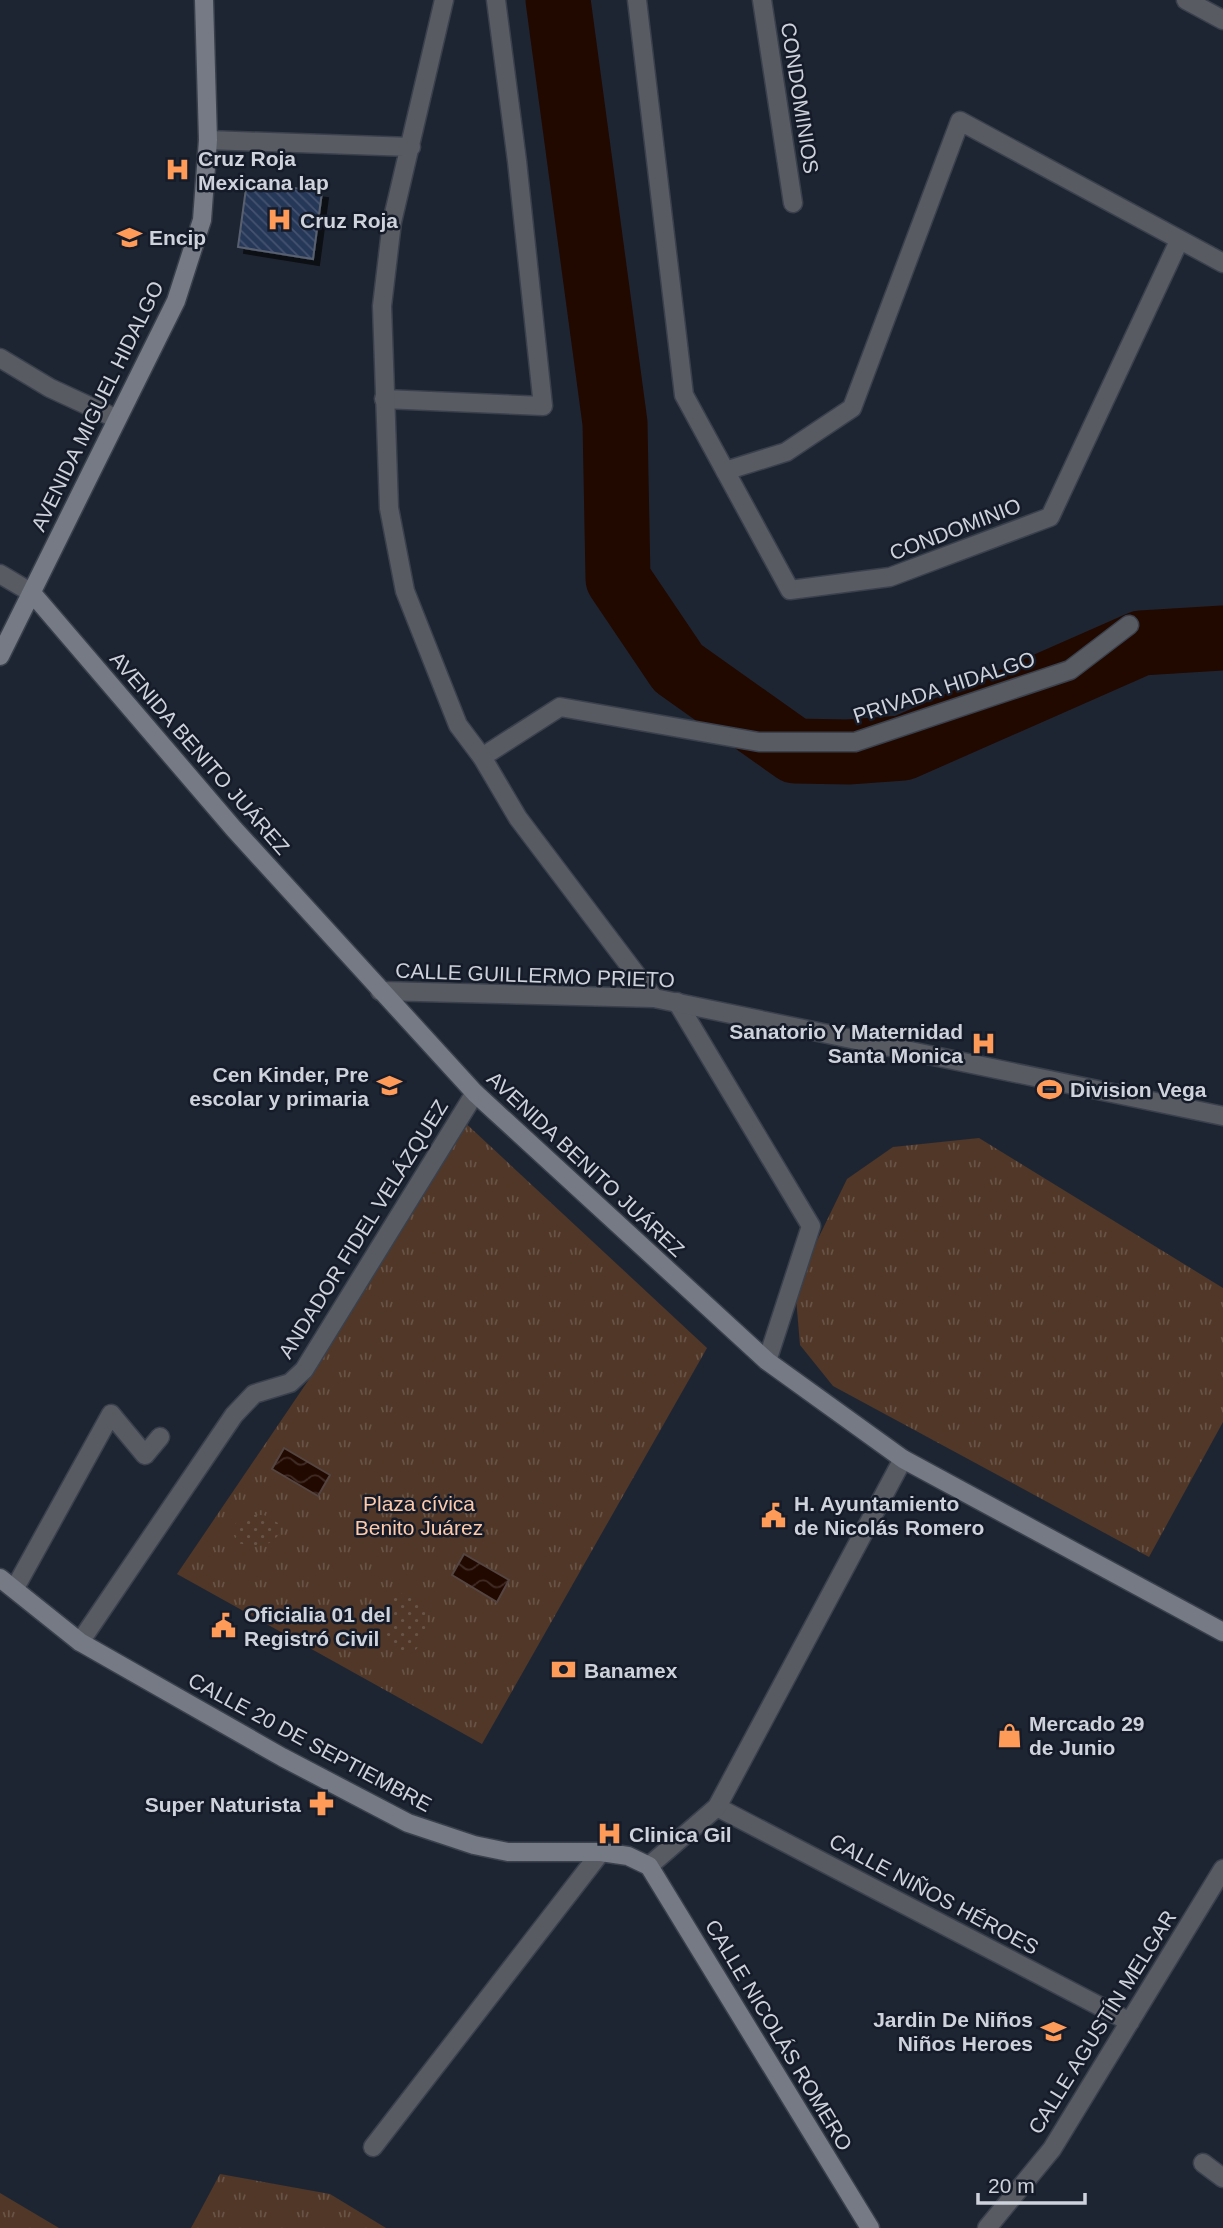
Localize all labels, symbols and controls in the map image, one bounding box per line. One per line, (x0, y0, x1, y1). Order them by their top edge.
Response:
street label: CONDOMINIOS (777, 21, 823, 175)
place label: Cruz Roja Mexicana Iap (198, 147, 329, 194)
hospital icon: Cruz Roja Mexicana Iap (164, 156, 192, 184)
hospital icon: Cruz Roja (266, 206, 294, 234)
place label: Cruz Roja (300, 209, 398, 232)
school or university icon: Encip (115, 223, 143, 251)
place label: Encip (149, 226, 206, 249)
street label: AVENIDA MIGUEL HIDALGO (26, 277, 168, 535)
street label: CONDOMINIO (886, 493, 1024, 565)
street label: AVENIDA BENITO JUÁREZ (106, 647, 294, 859)
street label: PRIVADA HIDALGO (850, 647, 1038, 727)
street label: CALLE GUILLERMO PRIETO (395, 959, 675, 991)
place label: Sanatorio Y Maternidad Santa Monica (729, 1020, 963, 1067)
hospital icon: Sanatorio Y Maternidad Santa Monica (969, 1029, 997, 1057)
place label: Cen Kinder, Pre escolar y primaria (189, 1063, 369, 1110)
street label: AVENIDA BENITO JUÁREZ (483, 1067, 689, 1261)
school or university icon: Cen Kinder, Pre escolar y primaria (375, 1072, 403, 1100)
sports icon: Division Vega (1036, 1075, 1064, 1103)
place label: Division Vega (1070, 1078, 1207, 1101)
street label: ANDADOR FIDEL VELÁZQUEZ (274, 1095, 452, 1362)
park label: Plaza cívica Benito Juárez (355, 1492, 483, 1539)
place label: H. Ayuntamiento de Nicolás Romero (794, 1492, 984, 1539)
public building icon: H. Ayuntamiento de Nicolás Romero (760, 1501, 788, 1529)
place label: Oficialia 01 del Registró Civil (244, 1603, 391, 1650)
public building icon: Oficialia 01 del Registró Civil (210, 1612, 238, 1640)
bank icon: Banamex (550, 1656, 578, 1684)
place label: Banamex (584, 1659, 678, 1682)
street label: CALLE 20 DE SEPTIEMBRE (185, 1668, 435, 1816)
place label: Mercado 29 de Junio (1029, 1712, 1145, 1759)
shop icon: Mercado 29 de Junio (995, 1721, 1023, 1749)
pharmacy icon: Super Naturista (307, 1790, 335, 1818)
place label: Super Naturista (145, 1793, 301, 1816)
hospital icon: Clinica Gil (595, 1820, 623, 1848)
place label: Clinica Gil (629, 1823, 732, 1846)
street label: CALLE NIÑOS HÉROES (826, 1829, 1042, 1959)
street label: CALLE AGUSTÍN MELGAR (1024, 1906, 1180, 2138)
street label: CALLE NICOLÁS ROMERO (701, 1916, 857, 2154)
place label: Jardin De Niños Niños Heroes (873, 2008, 1033, 2055)
school or university icon: Jardin De Niños Niños Heroes (1039, 2017, 1067, 2045)
scale bar (978, 2162, 1085, 2206)
text: 20 m (988, 2174, 1035, 2197)

